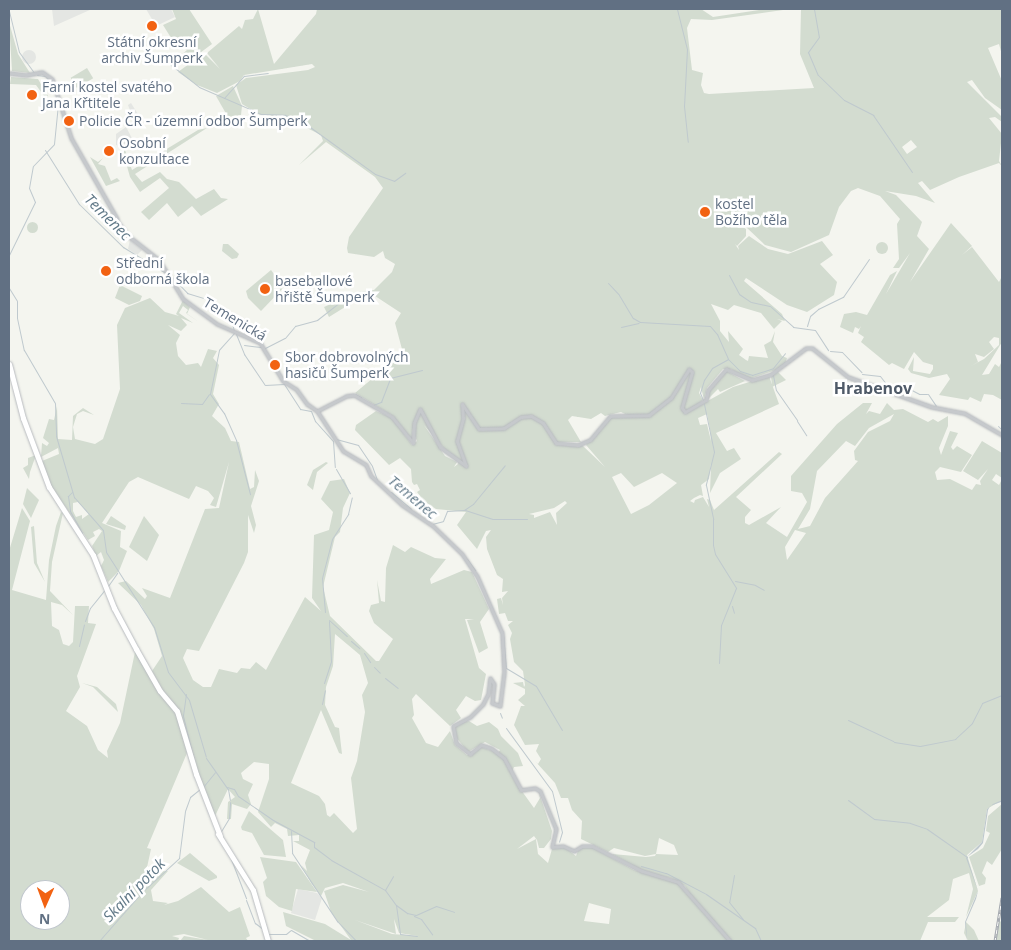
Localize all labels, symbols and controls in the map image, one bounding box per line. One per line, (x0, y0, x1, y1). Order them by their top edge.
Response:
marker: Státní okresní archiv Šumperk (146, 20, 158, 32)
place label: Státní okresní archiv Šumperk (101, 34, 203, 66)
place label: Farní kostel svatého Jana Křtitele (42, 79, 172, 111)
marker: Farní kostel svatého Jana Křtitele (26, 89, 38, 101)
place label: Policie ČR - územní odbor Šumperk (79, 113, 308, 129)
marker: Policie ČR - územní odbor Šumperk (63, 115, 75, 127)
place label: Osobní konzultace (119, 135, 189, 168)
marker: Osobní konzultace (103, 145, 115, 157)
water label: Temenec (81, 190, 135, 244)
place label: kostel Božího těla (715, 196, 787, 228)
marker: kostel Božího těla (699, 206, 711, 218)
place label: Střední odborná škola (116, 255, 209, 288)
marker: Střední odborná škola (100, 265, 112, 277)
place label: baseballové hřiště Šumperk (275, 273, 375, 306)
marker: baseballové hřiště Šumperk (259, 283, 271, 295)
street label: Temenická (201, 294, 269, 344)
place label: Sbor dobrovolných hasičů Šumperk (285, 349, 409, 382)
marker: Sbor dobrovolných hasičů Šumperk (269, 359, 281, 371)
district label: Hrabenov (834, 378, 912, 398)
water label: Temenec (385, 471, 441, 523)
water label: Skalní potok (99, 855, 169, 925)
north arrow (20, 880, 70, 930)
text: N (38, 910, 51, 929)

